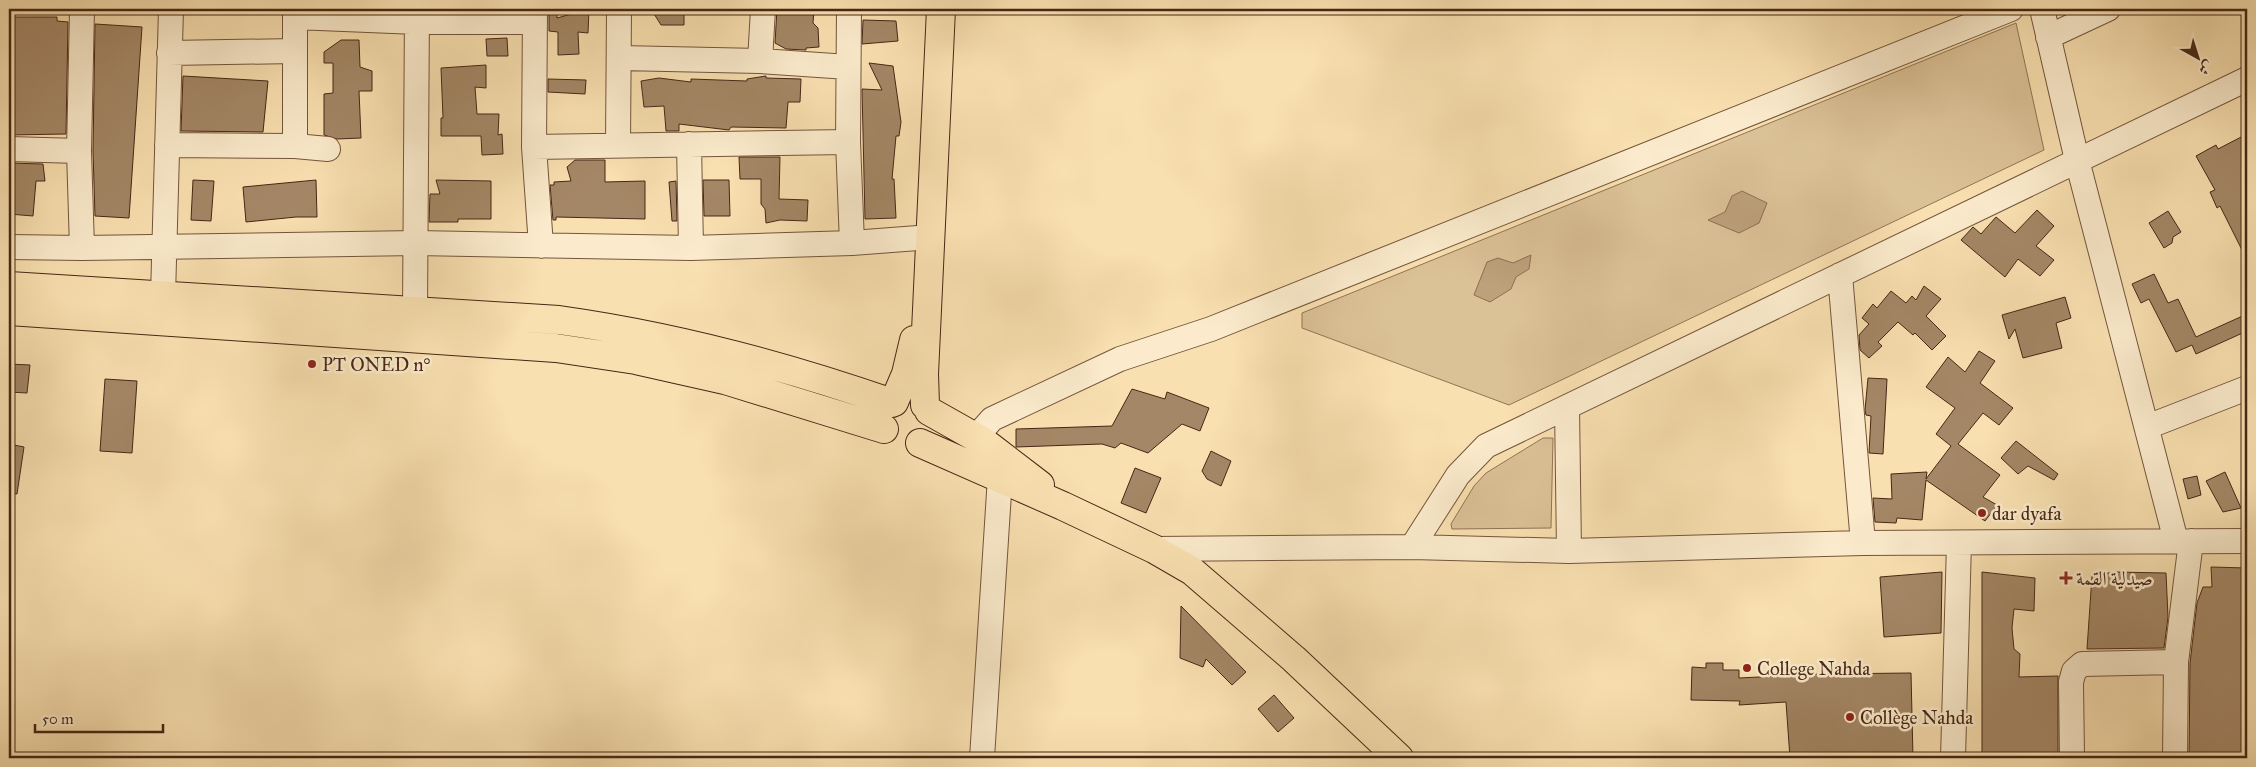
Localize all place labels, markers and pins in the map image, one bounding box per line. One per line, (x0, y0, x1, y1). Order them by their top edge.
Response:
place label: PT ONED n° (322, 353, 431, 376)
marker: PT ONED n° (306, 358, 318, 370)
place label: dar dyafa (1992, 502, 2062, 525)
marker: dar dyafa (1976, 507, 1988, 519)
place label: صيدلية القمة (2076, 567, 2153, 590)
marker: صيدلية القمة (2060, 572, 2072, 584)
place label: College Nahda (1757, 657, 1871, 681)
marker: College Nahda (1741, 662, 1753, 674)
place label: Collège Nahda (1860, 706, 1974, 730)
marker: Collège Nahda (1844, 711, 1856, 723)

